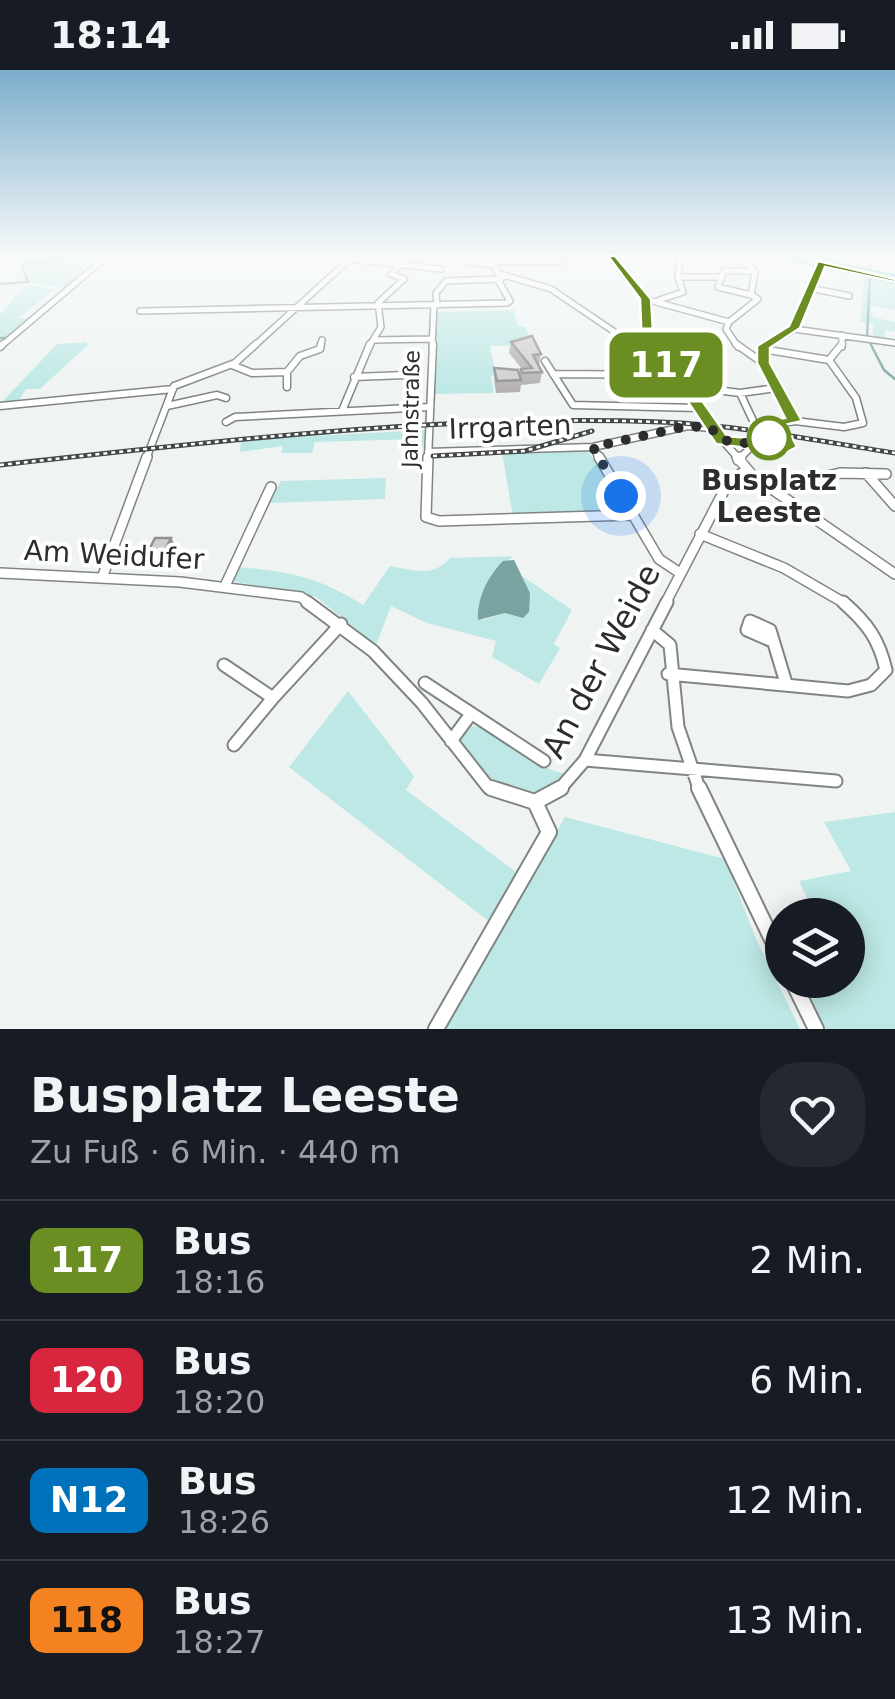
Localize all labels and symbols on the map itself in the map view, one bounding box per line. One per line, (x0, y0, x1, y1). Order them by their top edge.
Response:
line badge: 117 (608, 332, 724, 398)
street label: Jahnstraße (397, 350, 425, 470)
street label: Irrgarten (448, 408, 572, 446)
marker: Busplatz Leeste (748, 417, 790, 459)
place label: Busplatz Leeste (701, 464, 837, 529)
your location (596, 471, 646, 521)
street label: Am Weidufer (23, 534, 205, 576)
street label: An der Weide (534, 558, 668, 764)

